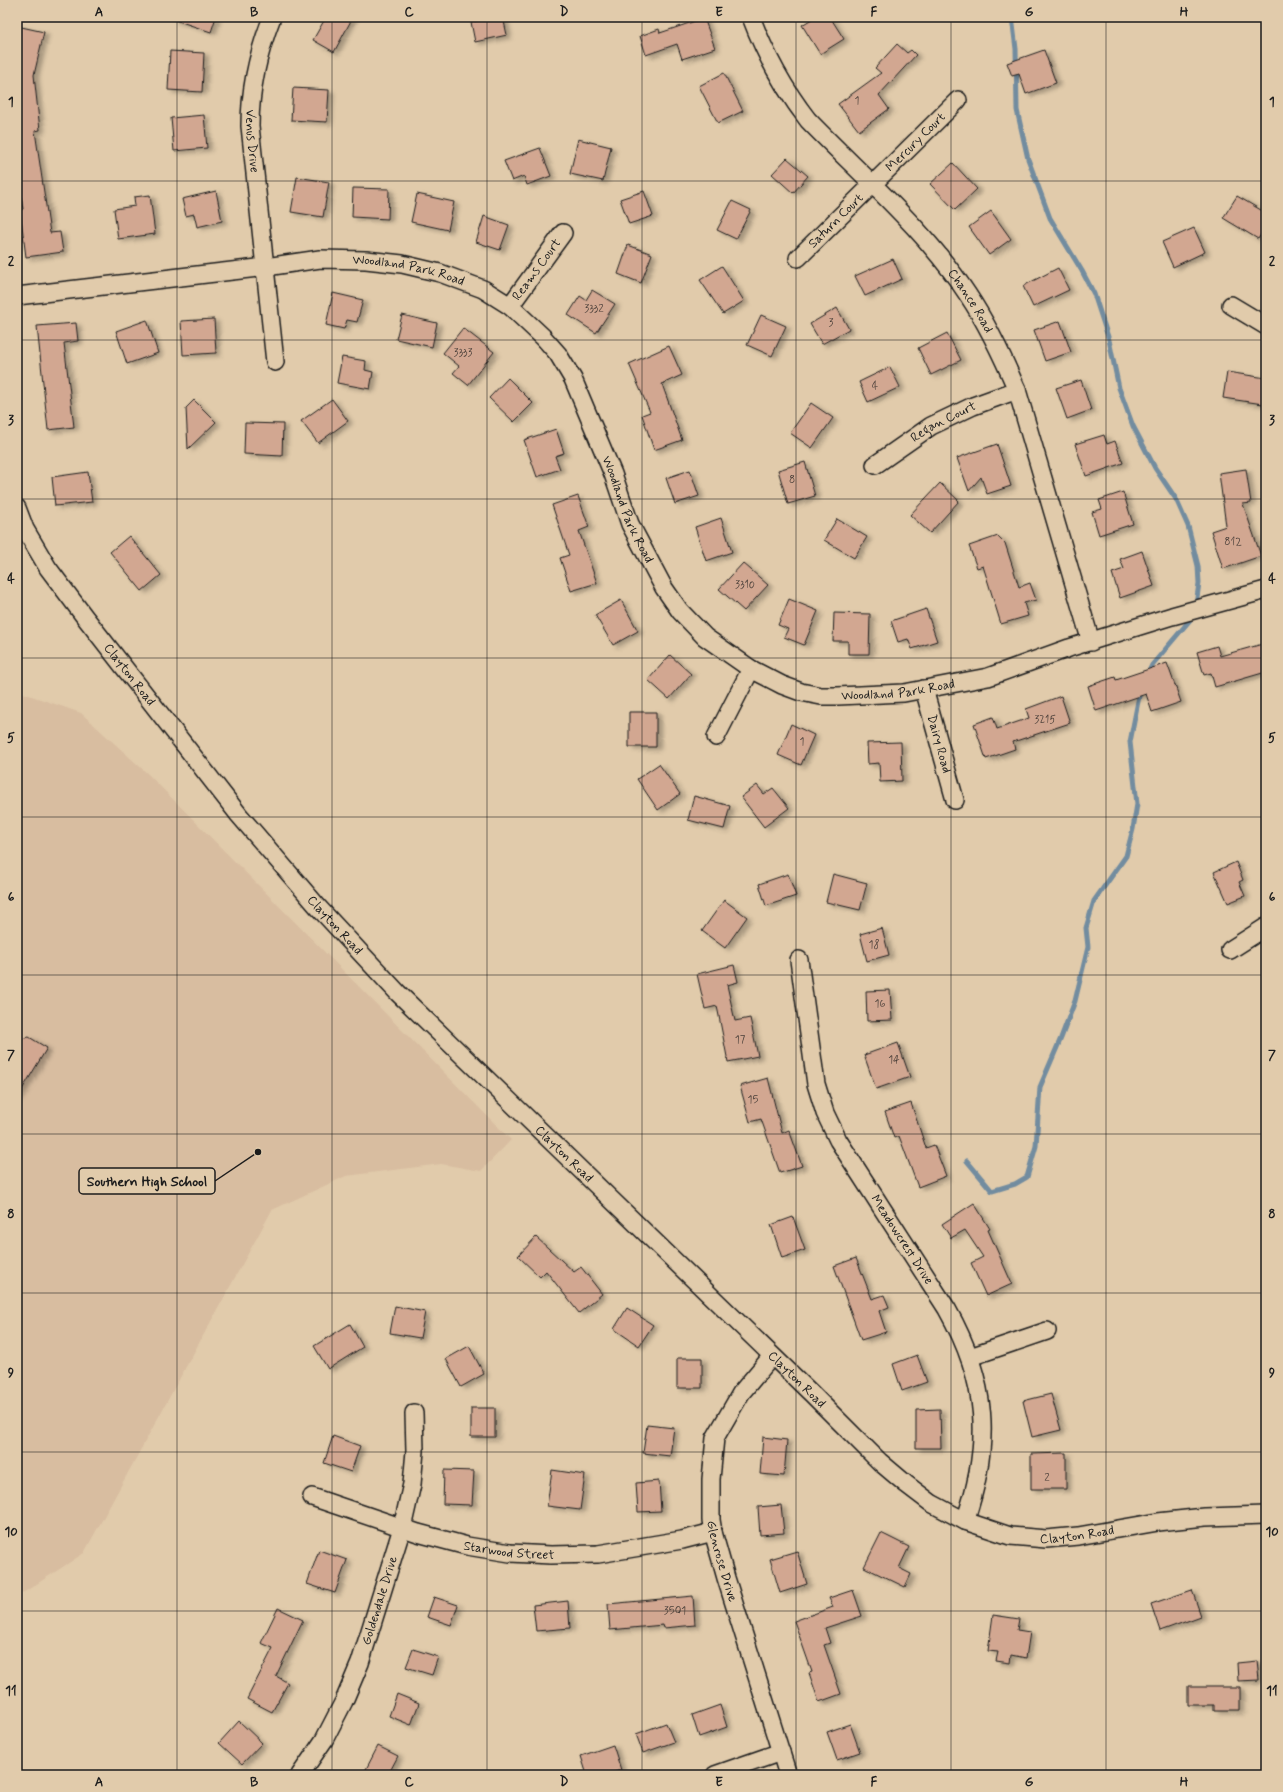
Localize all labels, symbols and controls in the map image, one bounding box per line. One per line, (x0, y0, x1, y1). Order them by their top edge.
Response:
text: A (95, 4, 103, 21)
text: B (250, 4, 259, 21)
text: C (404, 4, 414, 21)
text: D (560, 4, 569, 21)
text: E (715, 4, 723, 21)
text: F (871, 4, 878, 21)
text: G (1025, 4, 1034, 21)
text: H (1180, 4, 1189, 21)
text: 1 (8, 94, 14, 111)
house number: 1 (855, 94, 860, 108)
text: 1 (1269, 94, 1275, 111)
street label: Venus Drive (241, 109, 263, 174)
street label: Mercury Court (882, 109, 949, 175)
street label: Saturn Court (804, 190, 867, 252)
street label: Reams Court (508, 235, 565, 304)
street label: Woodland Park Road (352, 251, 467, 290)
text: 2 (8, 253, 15, 270)
text: 2 (1269, 253, 1276, 270)
street label: Chance Road (944, 265, 997, 336)
house number: 3332 (584, 302, 604, 316)
house number: 3 (829, 316, 834, 330)
house number: 3333 (453, 346, 473, 360)
house number: 4 (872, 379, 879, 393)
street label: Regan Court (907, 397, 979, 446)
text: 3 (8, 412, 14, 429)
text: 3 (1269, 412, 1275, 429)
street label: Woodland Park Road (598, 453, 658, 566)
house number: 8 (789, 473, 795, 487)
house number: 812 (1224, 535, 1242, 549)
text: 4 (7, 571, 15, 588)
text: 4 (1268, 571, 1276, 588)
house number: 3310 (735, 578, 755, 592)
street label: Clayton Road (100, 640, 159, 709)
street label: Woodland Park Road (841, 675, 956, 704)
street label: Dairy Road (923, 713, 956, 775)
house number: 3215 (1034, 713, 1056, 727)
text: 5 (7, 730, 15, 747)
text: 5 (1268, 730, 1276, 747)
house number: 1 (800, 735, 805, 749)
text: 6 (8, 889, 15, 906)
text: 6 (1269, 889, 1276, 906)
street label: Clayton Road (303, 892, 367, 958)
house number: 18 (869, 938, 879, 952)
house number: 16 (875, 997, 886, 1011)
house number: 17 (735, 1033, 746, 1047)
text: 7 (7, 1047, 15, 1064)
text: 7 (1268, 1047, 1276, 1064)
house number: 14 (888, 1053, 900, 1067)
house number: 15 (748, 1093, 759, 1107)
street label: Clayton Road (531, 1122, 597, 1186)
callout: Southern High School (79, 1168, 215, 1194)
text: Southern High School (87, 1173, 207, 1192)
street label: Meadowcrest Drive (867, 1192, 937, 1288)
text: 8 (7, 1206, 15, 1223)
text: 8 (1268, 1206, 1276, 1223)
street label: Clayton Road (764, 1347, 830, 1412)
text: 9 (8, 1365, 15, 1382)
text: 9 (1269, 1365, 1276, 1382)
house number: 2 (1044, 1471, 1050, 1485)
street label: Glenrose Drive (703, 1519, 741, 1604)
street label: Clayton Road (1039, 1521, 1116, 1548)
text: 10 (4, 1524, 18, 1541)
text: 10 (1265, 1524, 1279, 1541)
street label: Starwood Street (462, 1537, 555, 1564)
street label: Goldendale Drive (358, 1554, 401, 1647)
house number: 3501 (664, 1604, 686, 1618)
text: 11 (5, 1683, 17, 1700)
text: 11 (1266, 1683, 1278, 1700)
text: A (95, 1774, 103, 1791)
text: B (250, 1774, 259, 1791)
text: C (404, 1774, 414, 1791)
text: D (560, 1774, 569, 1791)
text: E (715, 1774, 723, 1791)
text: F (871, 1774, 878, 1791)
text: G (1025, 1774, 1034, 1791)
text: H (1180, 1774, 1189, 1791)

